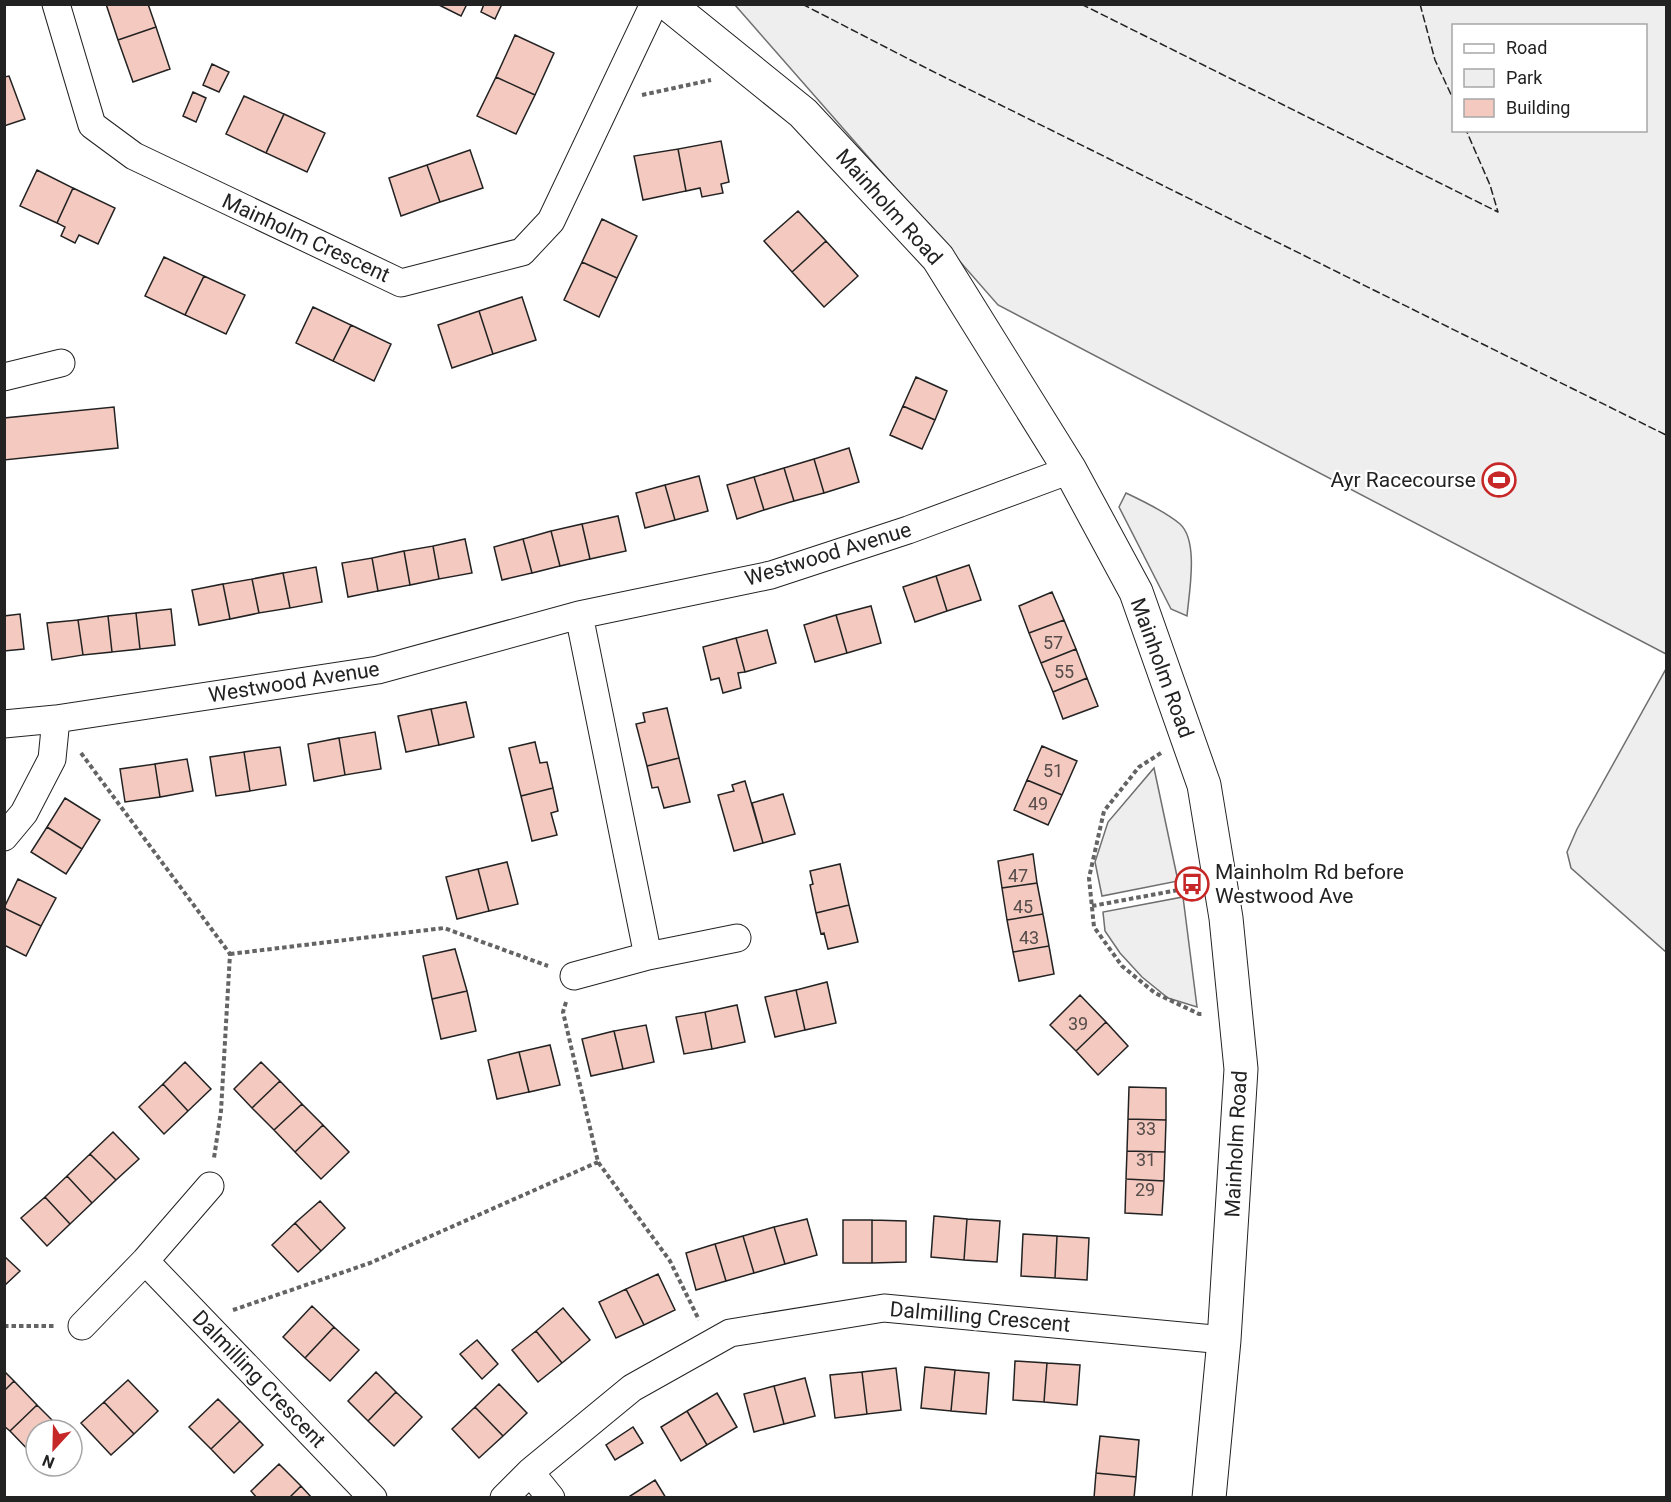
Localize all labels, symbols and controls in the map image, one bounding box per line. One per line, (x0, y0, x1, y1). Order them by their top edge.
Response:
legend (1452, 24, 1647, 132)
text: Road (1506, 37, 1547, 58)
text: Park (1506, 67, 1543, 88)
text: Building (1506, 97, 1570, 118)
street label: Mainholm Road (831, 144, 947, 270)
street label: Mainholm Crescent (218, 189, 394, 287)
sports icon: Ayr Racecourse (1481, 462, 1517, 498)
place label: Ayr Racecourse (1330, 468, 1476, 492)
street label: Westwood Avenue (742, 517, 914, 591)
street label: Mainholm Road (1126, 595, 1198, 741)
house number: 57 (1043, 632, 1063, 653)
street label: Westwood Avenue (207, 657, 381, 707)
house number: 55 (1054, 661, 1074, 682)
house number: 51 (1043, 760, 1063, 781)
house number: 49 (1028, 793, 1048, 814)
place label: Mainholm Rd before Westwood Ave (1215, 860, 1404, 908)
house number: 47 (1008, 865, 1028, 886)
bus stop icon: Mainholm Rd before Westwood Ave (1174, 866, 1210, 902)
house number: 45 (1013, 896, 1033, 917)
house number: 43 (1019, 927, 1039, 948)
house number: 39 (1068, 1013, 1088, 1034)
street label: Mainholm Road (1220, 1070, 1252, 1218)
house number: 33 (1136, 1118, 1156, 1139)
house number: 31 (1136, 1149, 1156, 1170)
house number: 29 (1135, 1179, 1155, 1200)
street label: Dalmilling Crescent (889, 1297, 1071, 1337)
street label: Dalmilling Crescent (188, 1306, 331, 1452)
north arrow (24, 1418, 84, 1478)
text: N (40, 1451, 57, 1472)

